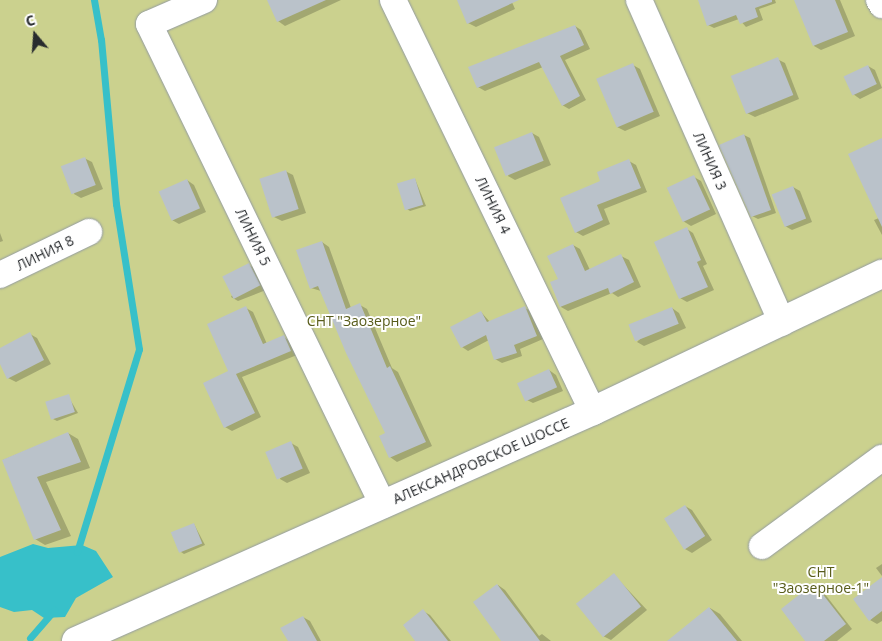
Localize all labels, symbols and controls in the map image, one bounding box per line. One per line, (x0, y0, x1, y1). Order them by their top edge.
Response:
north arrow (10, 10, 60, 60)
text: С (23, 10, 37, 31)
street label: ЛИНИЯ 3 (690, 129, 730, 193)
street label: ЛИНИЯ 4 (472, 173, 514, 237)
street label: ЛИНИЯ 5 (232, 205, 274, 269)
street label: ЛИНИЯ 8 (13, 232, 77, 274)
park label: СНТ "Заозерное" (307, 313, 421, 329)
street label: АЛЕКСАНДРОВСКОЕ ШОССЕ (390, 414, 572, 508)
park label: СНТ "Заозерное-1" (773, 564, 869, 596)

